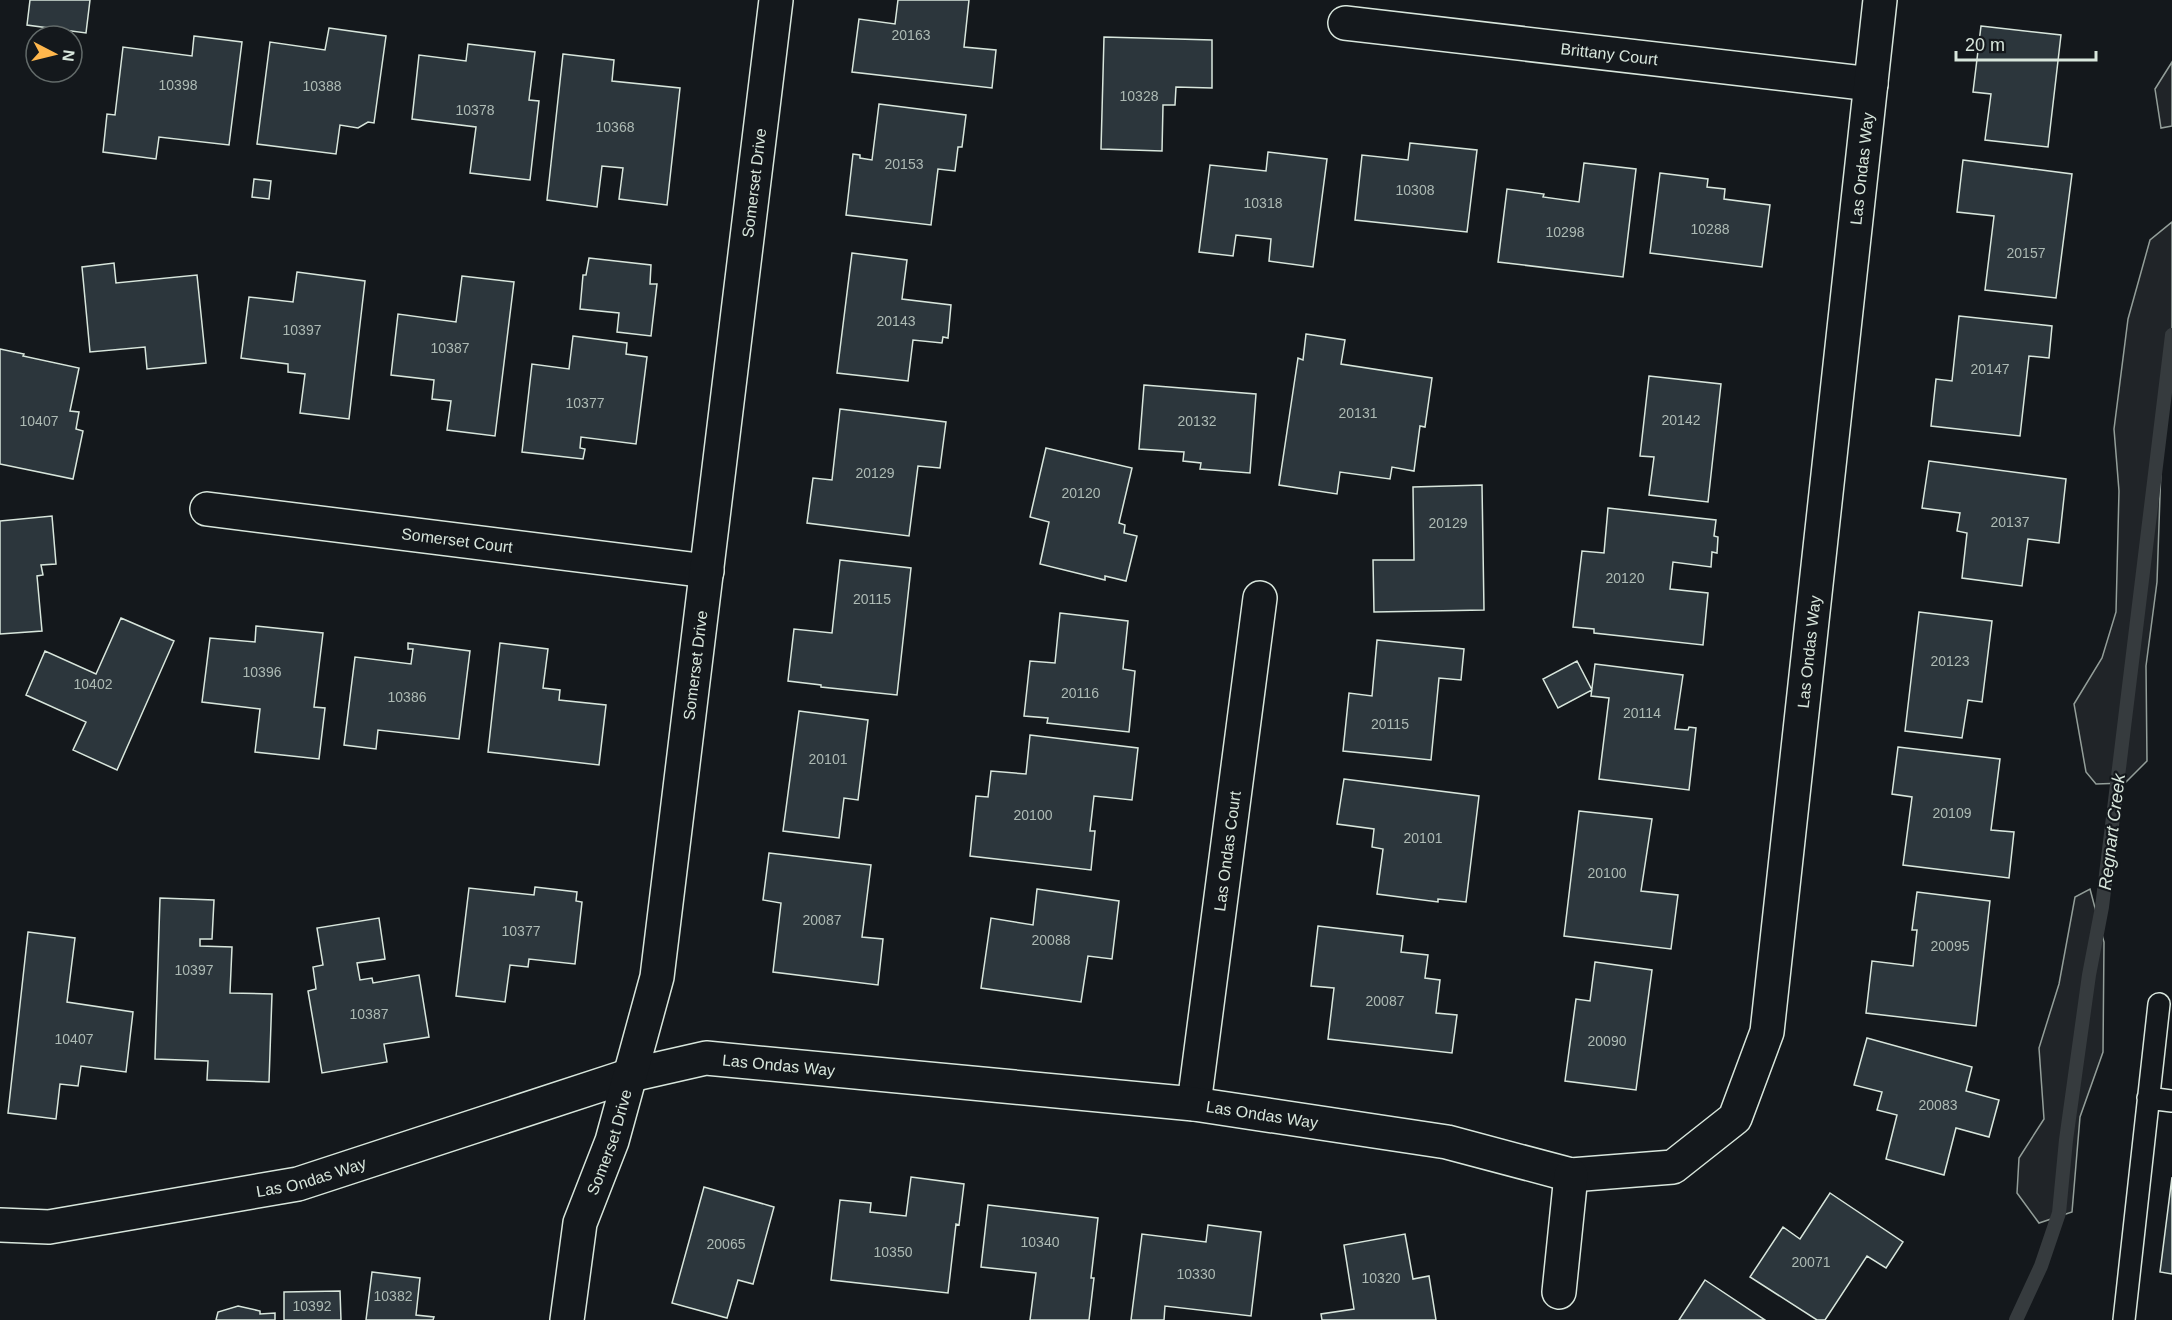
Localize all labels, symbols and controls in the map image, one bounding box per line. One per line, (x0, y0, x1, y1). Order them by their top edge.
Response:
north arrow (24, 24, 84, 84)
scale bar (1956, 24, 2096, 62)
house number: 20163 (892, 27, 931, 43)
text: 20 m (1965, 35, 2005, 55)
street label: Brittany Court (1560, 40, 1659, 68)
text: N (59, 49, 78, 63)
house number: 10398 (159, 77, 198, 93)
house number: 10388 (303, 78, 342, 94)
house number: 10328 (1120, 88, 1159, 104)
house number: 10378 (456, 102, 495, 118)
street label: Las Ondas Way (1847, 111, 1876, 226)
house number: 10368 (596, 119, 635, 135)
street label: Somerset Drive (739, 127, 769, 239)
house number: 20153 (885, 156, 924, 172)
house number: 10308 (1396, 182, 1435, 198)
house number: 10318 (1244, 195, 1283, 211)
house number: 10288 (1691, 221, 1730, 237)
house number: 10298 (1546, 224, 1585, 240)
house number: 20157 (2007, 245, 2046, 261)
house number: 20143 (877, 313, 916, 329)
house number: 10397 (283, 322, 322, 338)
house number: 10387 (431, 340, 470, 356)
house number: 20147 (1971, 361, 2010, 377)
house number: 10377 (566, 395, 605, 411)
house number: 20131 (1339, 405, 1378, 421)
house number: 20142 (1662, 412, 1701, 428)
house number: 10407 (20, 413, 59, 429)
house number: 20132 (1178, 413, 1217, 429)
house number: 20129 (856, 465, 895, 481)
house number: 20120 (1062, 485, 1101, 501)
house number: 20137 (1991, 514, 2030, 530)
house number: 20129 (1429, 515, 1468, 531)
street label: Somerset Court (400, 525, 514, 555)
house number: 20120 (1606, 570, 1645, 586)
house number: 20115 (853, 591, 891, 607)
street label: Las Ondas Way (1794, 594, 1823, 709)
street label: Somerset Drive (680, 609, 710, 721)
house number: 20123 (1931, 653, 1970, 669)
house number: 10396 (243, 664, 282, 680)
house number: 10402 (74, 676, 113, 692)
house number: 20116 (1061, 685, 1099, 701)
house number: 10386 (388, 689, 427, 705)
house number: 20114 (1623, 705, 1661, 721)
house number: 20115 (1371, 716, 1409, 732)
house number: 20101 (809, 751, 848, 767)
water label: Regnart Creek (2095, 772, 2129, 891)
street label: Las Ondas Court (1211, 789, 1243, 912)
house number: 20109 (1933, 805, 1972, 821)
house number: 20100 (1014, 807, 1053, 823)
house number: 20101 (1404, 830, 1443, 846)
house number: 20100 (1588, 865, 1627, 881)
house number: 20087 (803, 912, 842, 928)
house number: 10377 (502, 923, 541, 939)
house number: 20088 (1032, 932, 1071, 948)
house number: 20095 (1931, 938, 1970, 954)
house number: 10397 (175, 962, 214, 978)
house number: 20087 (1366, 993, 1405, 1009)
house number: 10387 (350, 1006, 389, 1022)
house number: 10407 (55, 1031, 94, 1047)
house number: 20090 (1588, 1033, 1627, 1049)
street label: Las Ondas Way (721, 1051, 836, 1079)
street label: Somerset Drive (583, 1087, 634, 1197)
street label: Las Ondas Way (1205, 1097, 1319, 1131)
house number: 20083 (1919, 1097, 1958, 1113)
street label: Las Ondas Way (255, 1154, 368, 1200)
house number: 10340 (1021, 1234, 1060, 1250)
house number: 20065 (707, 1236, 746, 1252)
house number: 10350 (874, 1244, 913, 1260)
house number: 20071 (1792, 1254, 1831, 1270)
house number: 10330 (1177, 1266, 1216, 1282)
house number: 10320 (1362, 1270, 1401, 1286)
house number: 10382 (374, 1288, 413, 1304)
house number: 10392 (293, 1298, 332, 1314)

